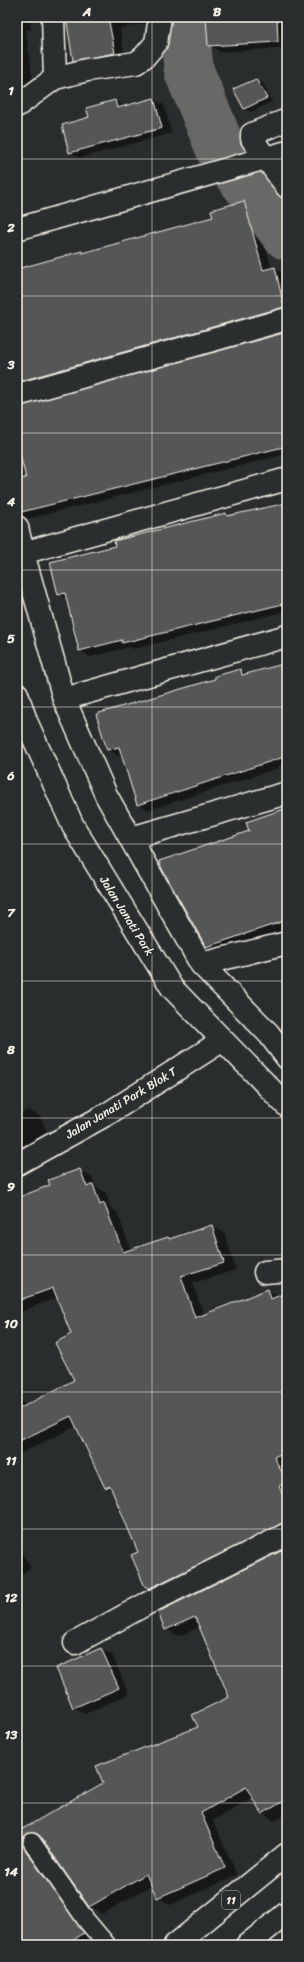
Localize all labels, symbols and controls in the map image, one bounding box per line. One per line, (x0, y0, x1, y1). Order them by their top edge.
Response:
text: A (82, 0, 91, 23)
text: B (213, 0, 222, 23)
text: 1 (8, 79, 14, 102)
text: 2 (6, 216, 15, 239)
text: 3 (6, 353, 15, 376)
text: 4 (6, 490, 16, 513)
text: 5 (7, 627, 15, 650)
text: 6 (6, 764, 15, 787)
street label: Jalan Janati Park (93, 871, 160, 960)
text: 7 (7, 901, 16, 924)
text: 8 (6, 1038, 15, 1061)
street label: Jalan Janati Park Blok T (60, 1060, 182, 1146)
text: 9 (7, 1175, 15, 1198)
text: 10 (4, 1312, 18, 1335)
text: 11 (5, 1449, 17, 1472)
text: 12 (4, 1586, 18, 1609)
text: 13 (5, 1723, 18, 1746)
text: 14 (4, 1860, 19, 1883)
road number: 11 (222, 1891, 240, 1909)

